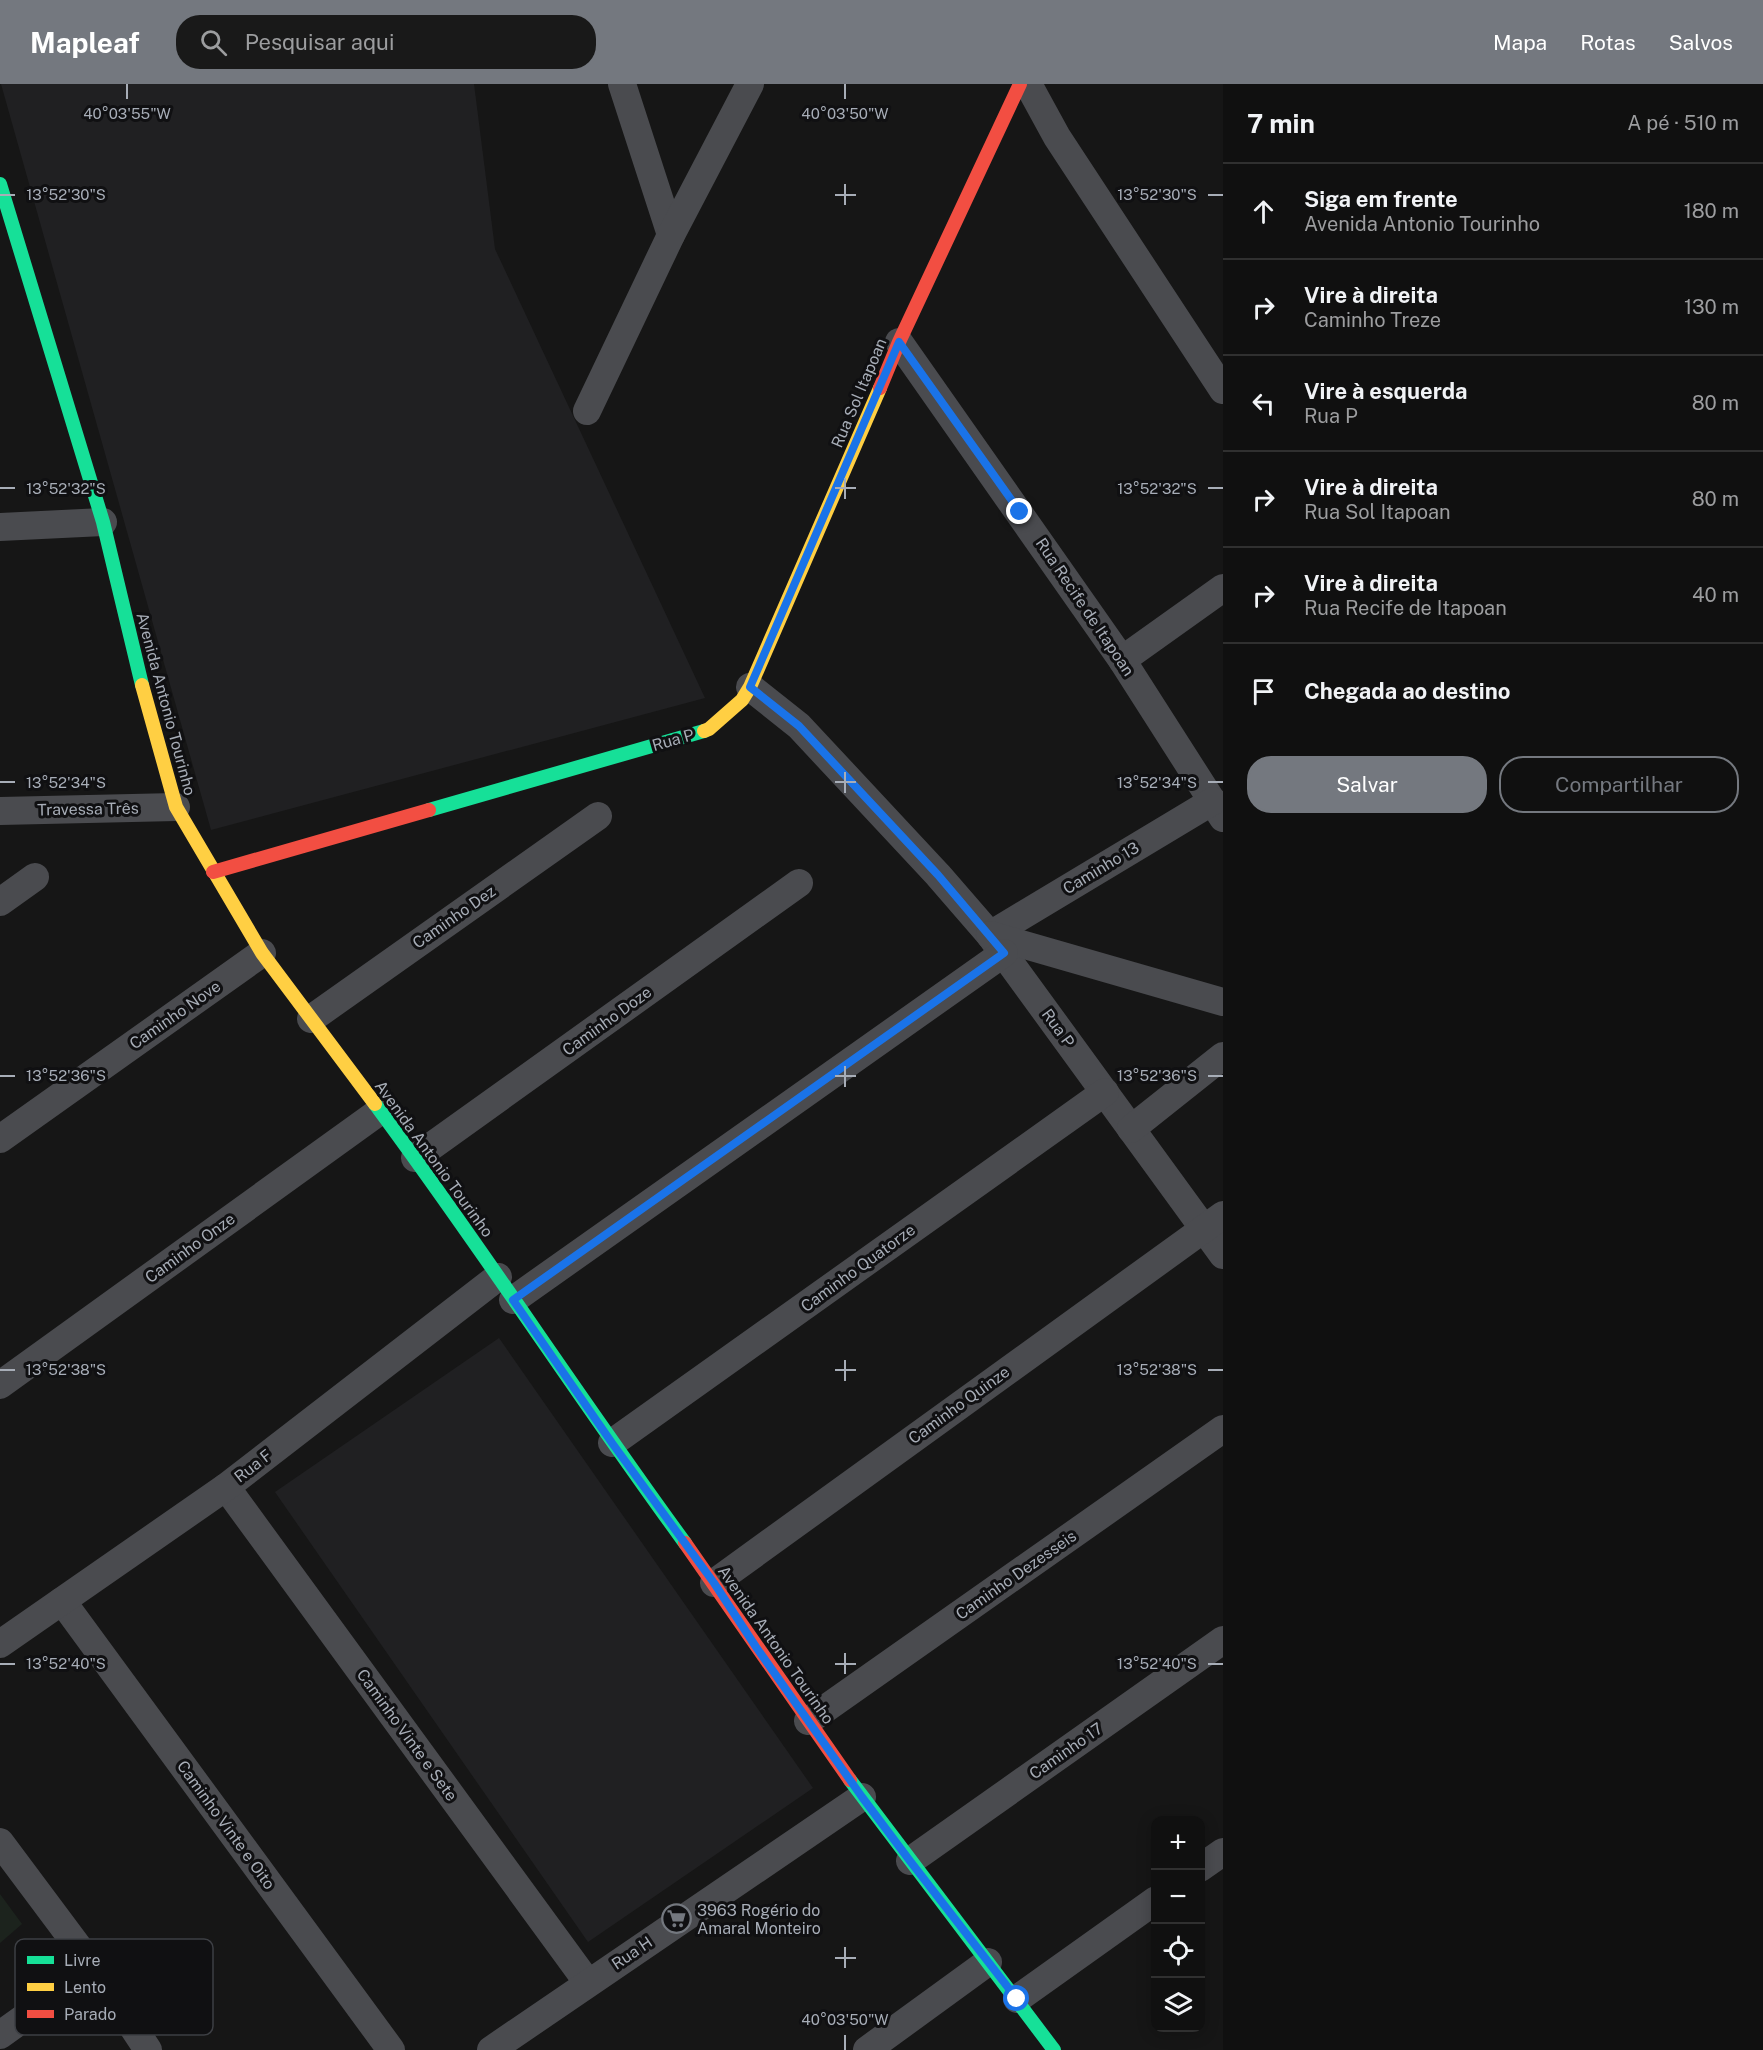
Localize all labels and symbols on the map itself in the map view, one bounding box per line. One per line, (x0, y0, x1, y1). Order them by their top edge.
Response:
text: 40°03'55"W (83, 105, 171, 122)
text: 40°03'50"W (801, 105, 889, 122)
text: 13°52'30"S (26, 186, 106, 203)
text: 13°52'30"S (1117, 186, 1197, 203)
street label: Rua Sol Itapoan (827, 335, 891, 451)
text: 13°52'32"S (26, 480, 106, 497)
text: 13°52'32"S (1117, 480, 1197, 497)
route end (1006, 498, 1032, 524)
street label: Rua Recife de Itapoan (1032, 534, 1138, 680)
street label: Avenida Antonio Tourinho (132, 610, 200, 798)
street label: Rua P (650, 725, 696, 755)
text: 13°52'34"S (26, 774, 106, 791)
text: 13°52'34"S (1117, 774, 1197, 791)
street label: Travessa Três (37, 799, 139, 819)
street label: Caminho 13 (1059, 838, 1143, 898)
street label: Caminho Dez (409, 881, 499, 952)
street label: Caminho Nove (126, 977, 224, 1053)
street label: Caminho Doze (559, 982, 655, 1060)
street label: Rua P (1038, 1005, 1078, 1051)
text: 13°52'36"S (26, 1067, 106, 1084)
text: 13°52'36"S (1117, 1067, 1197, 1084)
street label: Avenida Antonio Tourinho (371, 1077, 497, 1241)
street label: Caminho Onze (141, 1209, 239, 1287)
street label: Caminho Quatorze (797, 1220, 919, 1316)
text: 13°52'38"S (26, 1361, 106, 1378)
text: 13°52'38"S (1117, 1361, 1197, 1378)
street label: Caminho Quinze (905, 1362, 1013, 1448)
street label: Rua F (231, 1446, 275, 1486)
street label: Caminho Dezesseis (952, 1526, 1080, 1624)
street label: Avenida Antonio Tourinho (714, 1562, 838, 1728)
text: 13°52'40"S (26, 1655, 106, 1672)
text: 13°52'40"S (1117, 1655, 1197, 1672)
street label: Caminho Vinte e Sete (353, 1665, 461, 1805)
street label: Caminho 17 (1026, 1719, 1106, 1783)
street label: Caminho Vinte e Oito (173, 1757, 279, 1893)
place label: 3963 Rogério do Amaral Monteiro (697, 1901, 821, 1938)
supermarket icon: 3963 Rogério do Amaral Monteiro (660, 1903, 692, 1935)
street label: Rua H (608, 1933, 656, 1973)
legend (15, 1939, 213, 2035)
text: Livre (64, 1951, 100, 1970)
text: Lento (64, 1978, 106, 1997)
route start (1003, 1985, 1029, 2011)
text: Parado (64, 2005, 116, 2024)
text: 40°03'50"W (801, 2011, 889, 2028)

